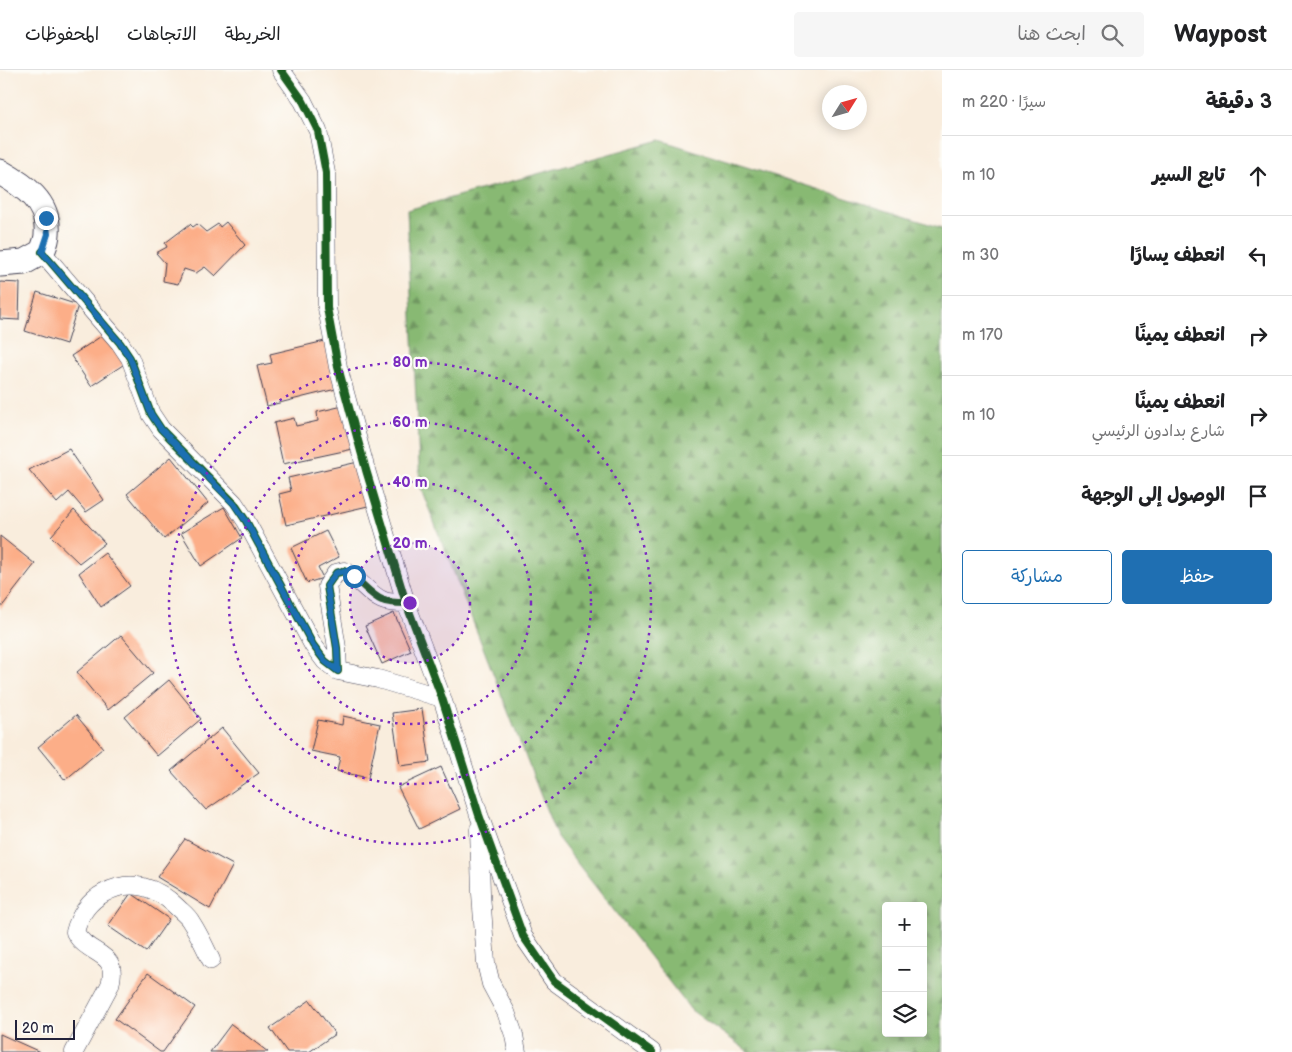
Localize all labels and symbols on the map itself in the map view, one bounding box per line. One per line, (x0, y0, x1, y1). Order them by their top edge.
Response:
north arrow (822, 85, 867, 130)
route end (35, 207, 58, 230)
text: 80 m (392, 353, 428, 372)
text: 60 m (392, 413, 428, 432)
text: 40 m (392, 473, 428, 492)
text: 20 m (393, 534, 428, 553)
route start (343, 565, 366, 588)
centre of rings (401, 594, 419, 612)
scale bar (15, 1017, 75, 1040)

